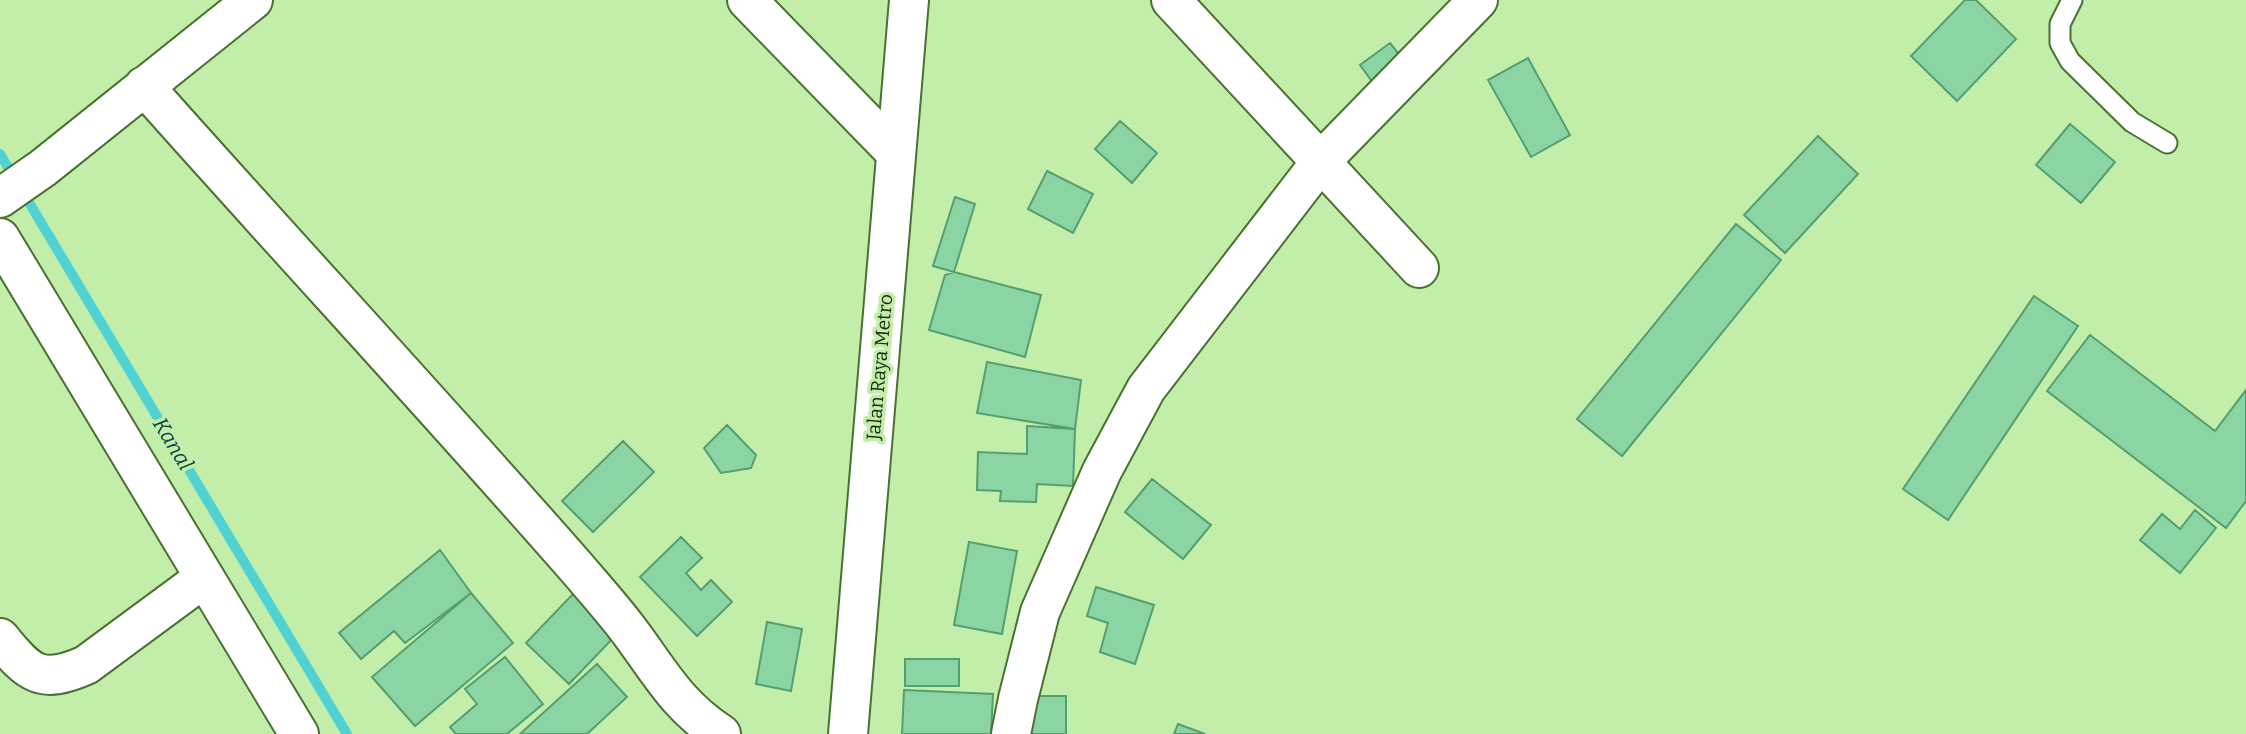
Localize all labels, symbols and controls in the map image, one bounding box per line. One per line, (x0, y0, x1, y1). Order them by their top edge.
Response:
street label: Jalan Raya Metro (862, 293, 897, 442)
water label: Kanal (147, 413, 199, 475)

